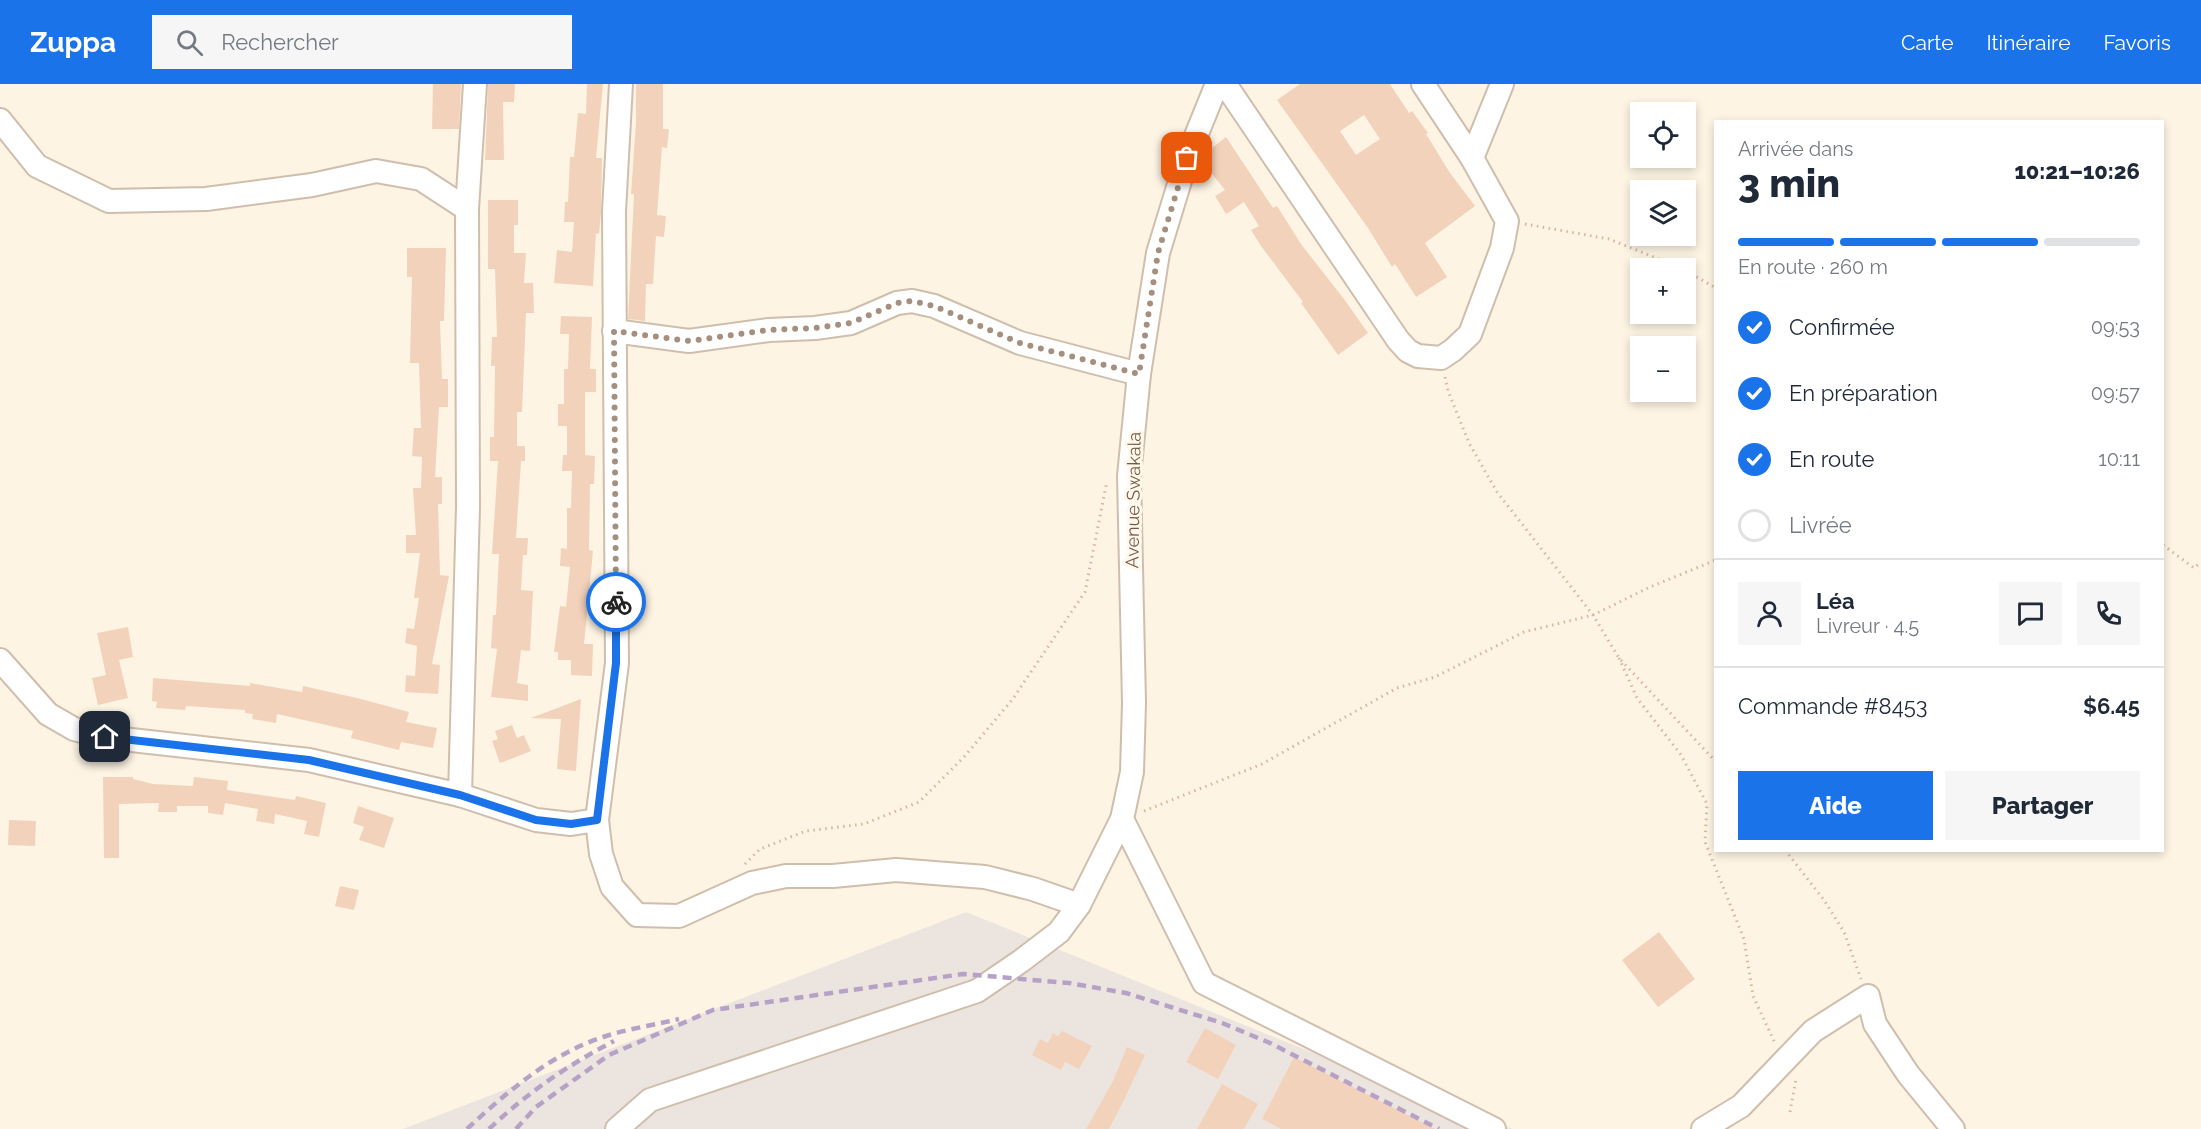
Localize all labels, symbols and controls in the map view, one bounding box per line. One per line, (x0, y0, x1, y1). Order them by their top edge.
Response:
search box (152, 15, 572, 69)
text: Zuppa (30, 26, 116, 59)
icon: search (173, 26, 206, 59)
text: Rechercher (221, 29, 339, 55)
text: Carte (1901, 30, 1953, 55)
text: Itinéraire (1986, 30, 2070, 55)
text: Favoris (2103, 30, 2171, 55)
map controls (1630, 102, 1696, 402)
button: locate (1630, 102, 1696, 168)
pin (1161, 132, 1212, 183)
text: Arrivée dans (1738, 137, 1853, 161)
icon: bag (1170, 141, 1203, 174)
text: 10:21–10:26 (2014, 158, 2140, 184)
text: 3 min (1738, 160, 1840, 206)
button: layers (1630, 180, 1696, 246)
text: En route · 260 m (1738, 255, 1888, 279)
button: + (1630, 258, 1696, 324)
icon: check (1738, 311, 1771, 344)
text: Confirmée (1789, 314, 1895, 340)
text: 09:53 (2091, 315, 2140, 339)
button: − (1630, 336, 1696, 402)
icon: check (1738, 377, 1771, 410)
text: En préparation (1789, 380, 1938, 406)
text: 09:57 (2091, 381, 2140, 405)
street label: Avenue Swakala (1121, 432, 1145, 568)
icon: check (1738, 443, 1771, 476)
text: En route (1789, 446, 1874, 472)
text: 10:11 (2098, 447, 2140, 471)
text: Livrée (1789, 512, 1852, 538)
courier (586, 572, 646, 632)
button: person (1738, 582, 1801, 645)
button: chat (1999, 582, 2062, 645)
button: phone (2077, 582, 2140, 645)
icon: bike (600, 586, 633, 619)
text: Léa (1816, 588, 1855, 614)
text: Livreur · 4.5 (1816, 614, 1919, 638)
text: Commande #8453 (1738, 693, 1927, 719)
text: $6.45 (2083, 693, 2140, 719)
pin (79, 711, 130, 762)
icon: home (88, 720, 121, 753)
button: Aide (1738, 771, 1933, 840)
button: Partager (1945, 771, 2140, 840)

